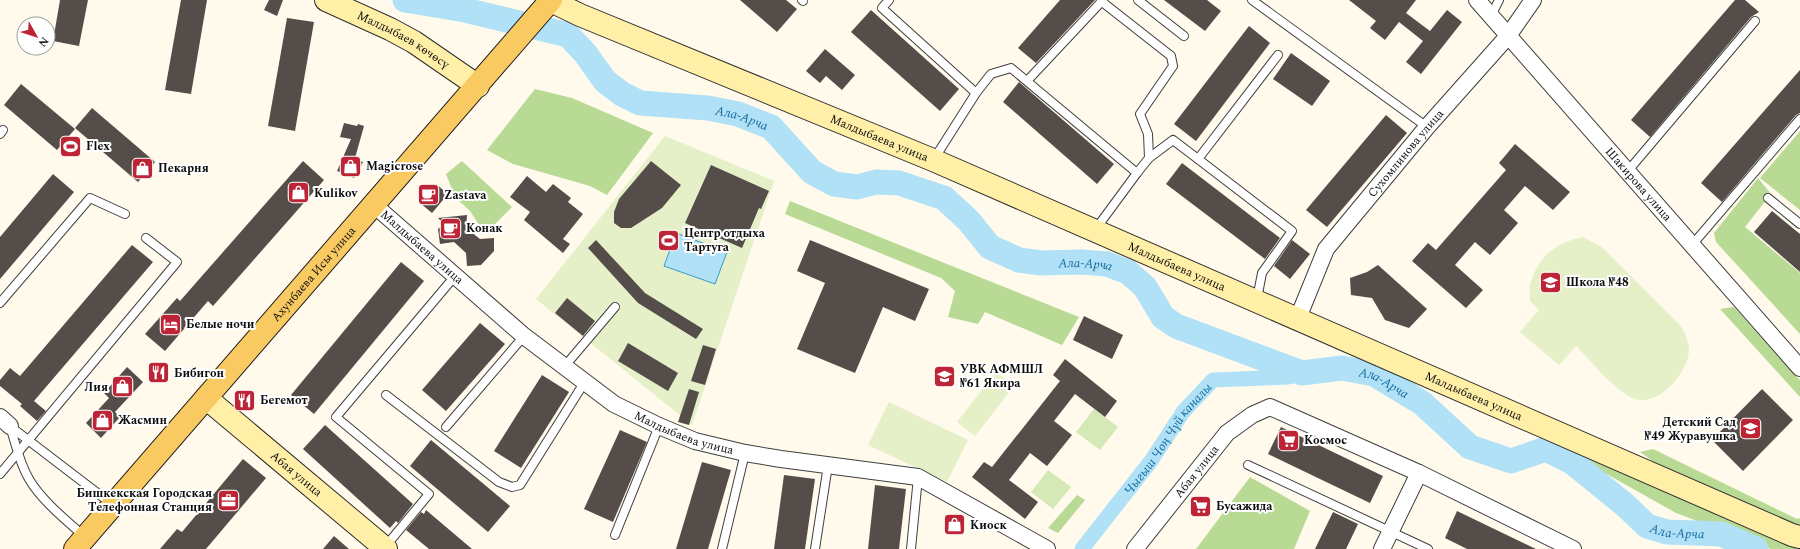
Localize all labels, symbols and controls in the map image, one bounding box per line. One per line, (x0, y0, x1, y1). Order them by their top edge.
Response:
street label: Малдыбаев көчөсү (354, 6, 454, 74)
north arrow (16, 16, 56, 56)
text: N (34, 33, 53, 51)
water label: Ала-Арча (713, 101, 772, 136)
street label: Сухомлинова улица (1363, 105, 1449, 202)
street label: Малдыбаева улица (827, 110, 931, 167)
sports icon: Flex (58, 133, 84, 159)
place label: Flex (86, 137, 110, 156)
street label: Шакирова улица (1600, 143, 1676, 226)
shop icon: Magicrose (337, 153, 363, 179)
shop icon: Пекарня (129, 155, 155, 181)
place label: Magicrose (366, 157, 423, 176)
place label: Пекарня (158, 159, 209, 178)
shop icon: Kulikov (286, 180, 312, 206)
cafe icon: Zastava (416, 182, 442, 208)
place label: Kulikov (314, 184, 358, 203)
place label: Zastava (444, 186, 487, 205)
street label: Малдыбаева улица (376, 206, 468, 289)
cafe icon: Конак (438, 215, 464, 241)
place label: Конак (466, 219, 503, 238)
street label: Ахунбаева Исы улица (267, 222, 361, 326)
place label: Центр отдыха Тартуга (684, 224, 766, 257)
sports icon: Центр отдыха Тартуга (655, 227, 681, 253)
street label: Малдыбаева улица (1125, 237, 1229, 297)
water label: Ала-Арча (1057, 253, 1116, 277)
school or university icon: Школа №48 (1537, 269, 1563, 295)
place label: Школа №48 (1566, 273, 1629, 292)
hotel icon: Белые ночи (158, 311, 184, 337)
place label: Белые ночи (186, 315, 255, 334)
restaurant icon: Бибигон (146, 360, 172, 386)
place label: УВК АФМШЛ №61 Якира (960, 360, 1043, 393)
water label: Ала-Арча (1356, 362, 1413, 404)
school or university icon: УВК АФМШЛ №61 Якира (932, 363, 958, 389)
place label: Бибигон (174, 364, 224, 383)
street label: Малдыбаева улица (1422, 367, 1526, 426)
shop icon: Лия (110, 374, 136, 400)
place label: Лия (85, 378, 108, 397)
water label: Чыгыш Чоң Чүй каналы (1119, 378, 1217, 499)
restaurant icon: Бегемот (232, 387, 258, 413)
place label: Бегемот (260, 391, 308, 410)
street label: Малдыбаева улица (631, 406, 736, 460)
shop icon: Жасмин (90, 407, 116, 433)
place label: Жасмин (118, 411, 167, 430)
place label: Детский Сад №49 Журавушка (1644, 413, 1737, 446)
school or university icon: Детский Сад №49 Журавушка (1738, 416, 1764, 442)
supermarket icon: Космос (1275, 427, 1301, 453)
place label: Космос (1304, 431, 1347, 450)
street label: Абая улица (1170, 441, 1224, 502)
street label: Абая улица (266, 447, 326, 502)
place label: Бишкекская Городская Телефонная Станция (76, 484, 212, 517)
office icon: Бишкекская Городская Телефонная Станция (215, 487, 241, 513)
supermarket icon: Бусажида (1187, 493, 1213, 519)
place label: Бусажида (1216, 497, 1273, 516)
shop icon: Киоск (942, 512, 968, 538)
place label: Киоск (970, 516, 1007, 535)
water label: Ала-Арча (1646, 518, 1705, 544)

